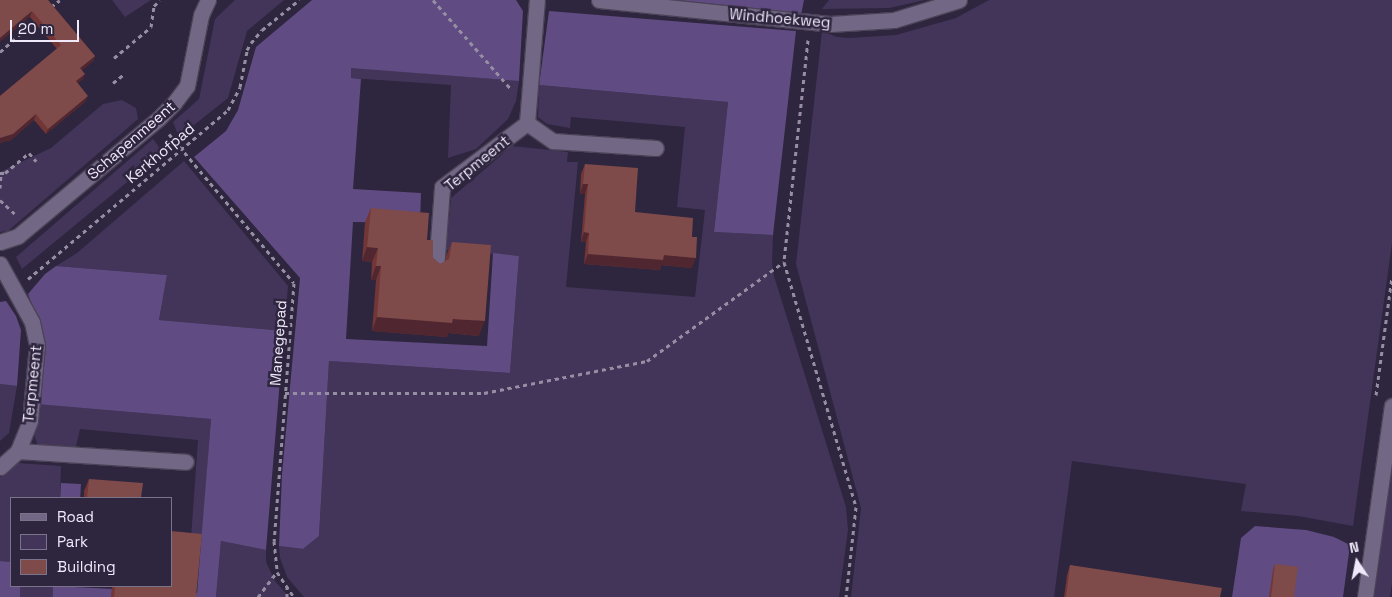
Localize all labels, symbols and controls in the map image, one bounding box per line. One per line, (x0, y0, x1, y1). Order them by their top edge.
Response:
street label: Windhoekweg (729, 5, 831, 31)
scale bar (12, 10, 81, 42)
text: 20 m (18, 19, 53, 38)
street label: Schapenmeent (83, 97, 179, 183)
street label: Kerkhofpad (122, 119, 198, 187)
street label: Terpmeent (441, 131, 513, 195)
street label: Manegepad (266, 300, 290, 386)
street label: Terpmeent (19, 344, 45, 424)
legend (10, 497, 172, 587)
text: Road (57, 507, 94, 526)
text: Park (57, 532, 88, 551)
north arrow (1332, 537, 1382, 587)
text: N (1348, 538, 1360, 557)
text: Building (57, 557, 116, 576)

